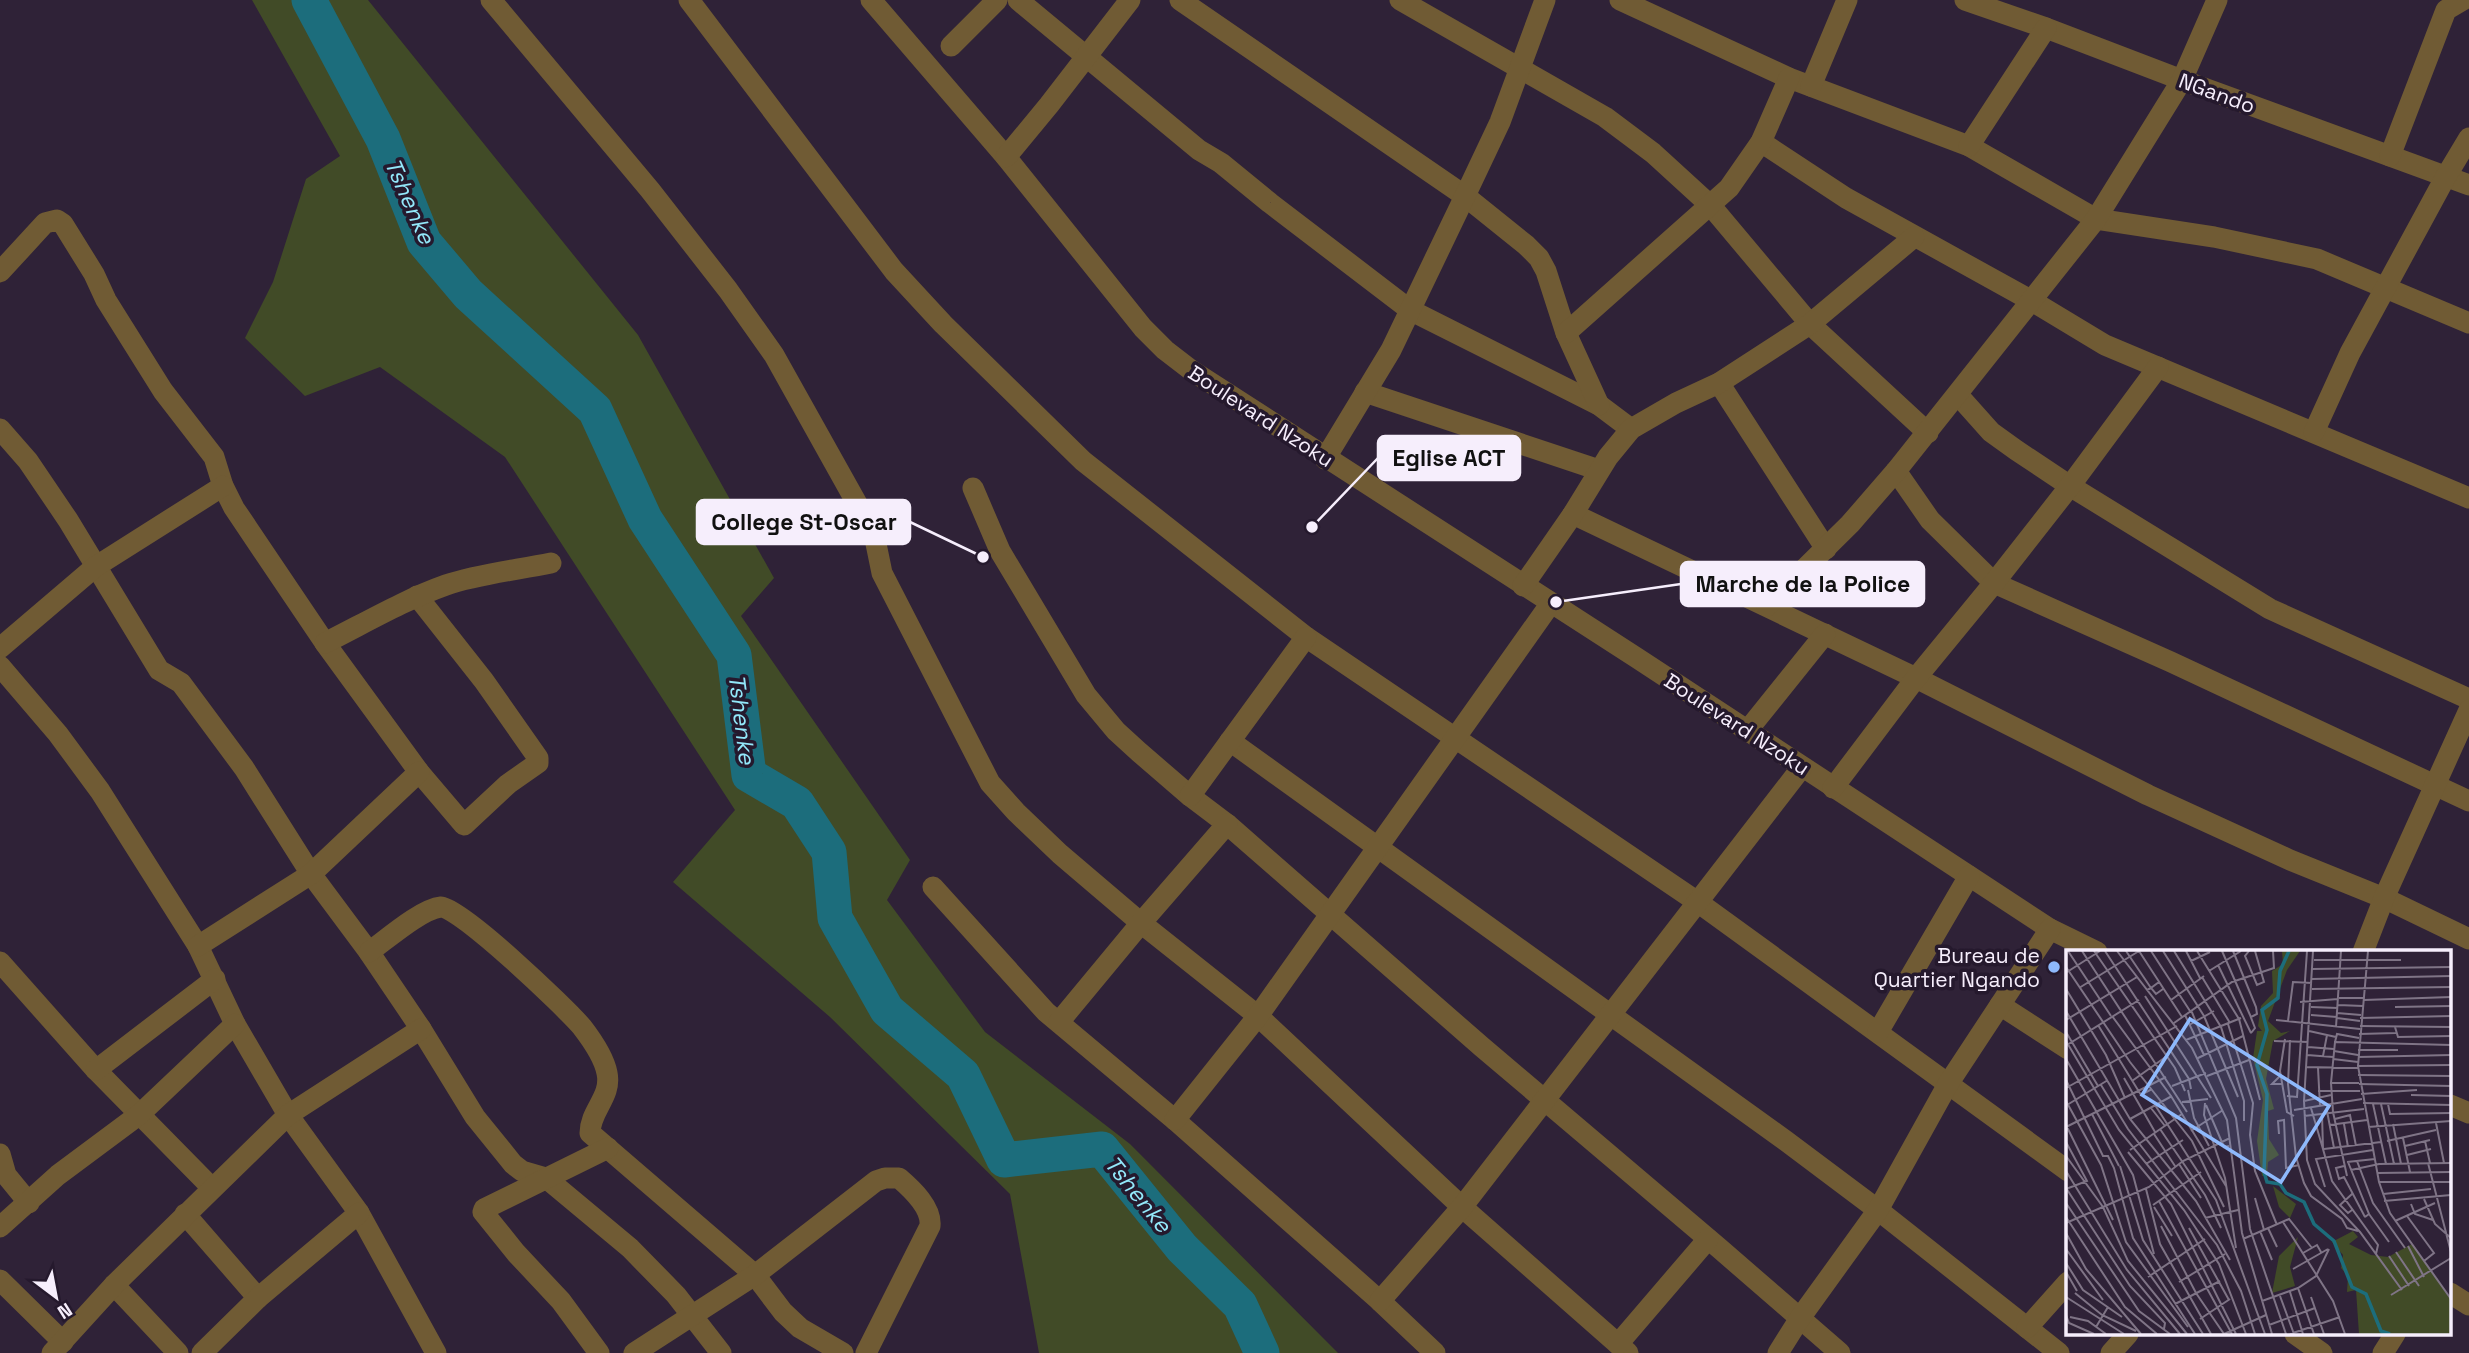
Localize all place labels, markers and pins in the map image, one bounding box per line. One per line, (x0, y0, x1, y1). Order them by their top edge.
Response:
callout: Eglise ACT (1378, 436, 1520, 480)
callout: College St-Oscar (697, 500, 910, 544)
callout: Marche de la Police (1681, 562, 1924, 606)
place label: Bureau de Quartier Ngando (1874, 942, 2040, 993)
marker: Bureau de Quartier Ngando (2046, 959, 2062, 975)

